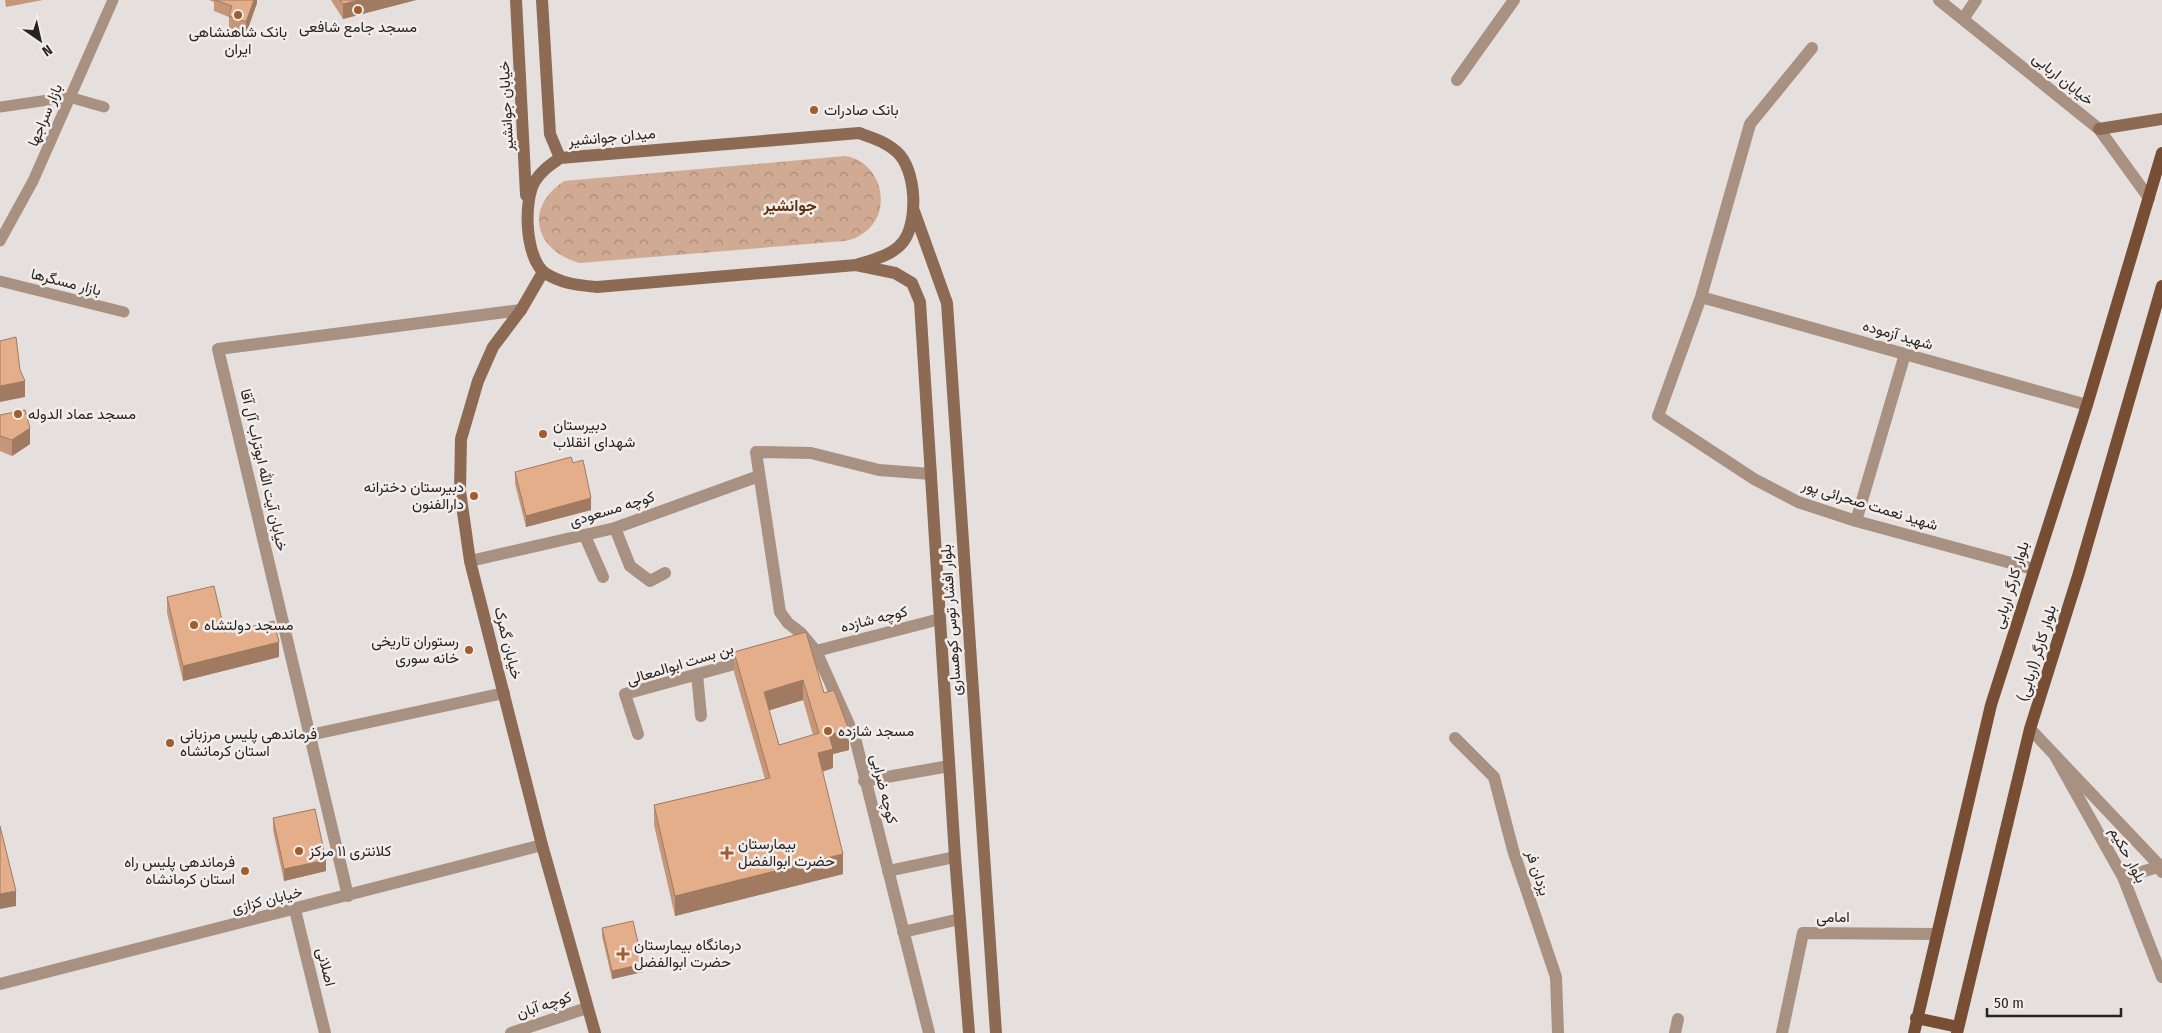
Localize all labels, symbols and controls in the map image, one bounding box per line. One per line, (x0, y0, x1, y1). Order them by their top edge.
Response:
marker: مسجد جامع شافعی (352, 4, 364, 16)
marker: بانک شاهنشاهی ایران (232, 9, 244, 21)
north arrow (15, 15, 65, 65)
place label: مسجد جامع شافعی (299, 18, 417, 38)
place label: بانک شاهنشاهی ایران (189, 23, 287, 58)
text: N (39, 41, 55, 60)
street label: خیابان اربابی (2028, 49, 2097, 110)
street label: خیابان جوانشیر (495, 60, 517, 153)
street label: بازار سراجها (24, 81, 66, 149)
place label: بانک صادرات (824, 101, 899, 119)
marker: بانک صادرات (808, 104, 820, 116)
street label: میدان جوانشیر (567, 124, 656, 150)
district label: جوانشیر (762, 196, 817, 216)
street label: بازار مسگرها (29, 265, 103, 299)
street label: شهید آزموده (1861, 316, 1935, 354)
street label: خیابان آیت الله ابوتراب آل آقا (237, 387, 291, 553)
place label: مسجد عماد الدوله (28, 405, 136, 423)
marker: مسجد عماد الدوله (12, 408, 24, 420)
place label: دبیرستان شهدای انقلاب (553, 416, 635, 452)
marker: دبیرستان شهدای انقلاب (537, 428, 549, 440)
street label: شهید نعمت صحرائی پور (1799, 475, 1940, 535)
place label: دبیرستان دخترانه دارالفنون (364, 478, 464, 513)
street label: کوچه مسعودی (567, 487, 657, 531)
marker: دبیرستان دخترانه دارالفنون (468, 490, 480, 502)
street label: بلوار کارگر اربابی (1989, 539, 2034, 631)
street label: بلوار افشار توس کوهساری (937, 543, 966, 697)
street label: کوچه شازده (839, 602, 910, 637)
street label: بلوار کارگر (اربابی) (2014, 603, 2061, 703)
street label: خیابان گمرک (490, 605, 526, 681)
place label: مسجد دولتشاه (204, 616, 294, 634)
marker: مسجد دولتشاه (188, 619, 200, 631)
place label: رستوران تاریخی خانه سوری (371, 632, 459, 668)
street label: بن بست ابوالمعالی (624, 639, 736, 690)
marker: رستوران تاریخی خانه سوری (463, 644, 475, 656)
place label: مسجد شازده (838, 722, 914, 740)
place label: فرماندهی پلیس مرزبانی استان کرمانشاه (180, 725, 317, 760)
marker: مسجد شازده (822, 725, 834, 737)
marker: فرماندهی پلیس مرزبانی استان کرمانشاه (164, 737, 176, 749)
street label: کوچه ضرابی (866, 752, 901, 826)
street label: بلوار حکیم (2105, 824, 2150, 886)
place label: بیمارستان حضرت ابوالفضل (738, 835, 835, 870)
place label: کلانتری ۱۱ مرکز (308, 842, 392, 861)
marker: کلانتری ۱۱ مرکز (293, 845, 305, 857)
marker: بیمارستان حضرت ابوالفضل (720, 846, 734, 860)
street label: یزدان فر (1522, 847, 1554, 898)
place label: فرماندهی پلیس راه استان کرمانشاه (124, 853, 235, 888)
marker: فرماندهی پلیس راه استان کرمانشاه (239, 865, 251, 877)
street label: خیابان کزازی (230, 883, 304, 918)
street label: امامی (1816, 908, 1850, 927)
place label: درمانگاه بیمارستان حضرت ابوالفضل (634, 936, 741, 971)
street label: اصلانی (312, 946, 339, 988)
marker: درمانگاه بیمارستان حضرت ابوالفضل (616, 947, 630, 961)
scale bar (1987, 986, 2121, 1018)
street label: کوچه آبان (514, 988, 574, 1023)
text: 50 m (1994, 994, 2024, 1012)

